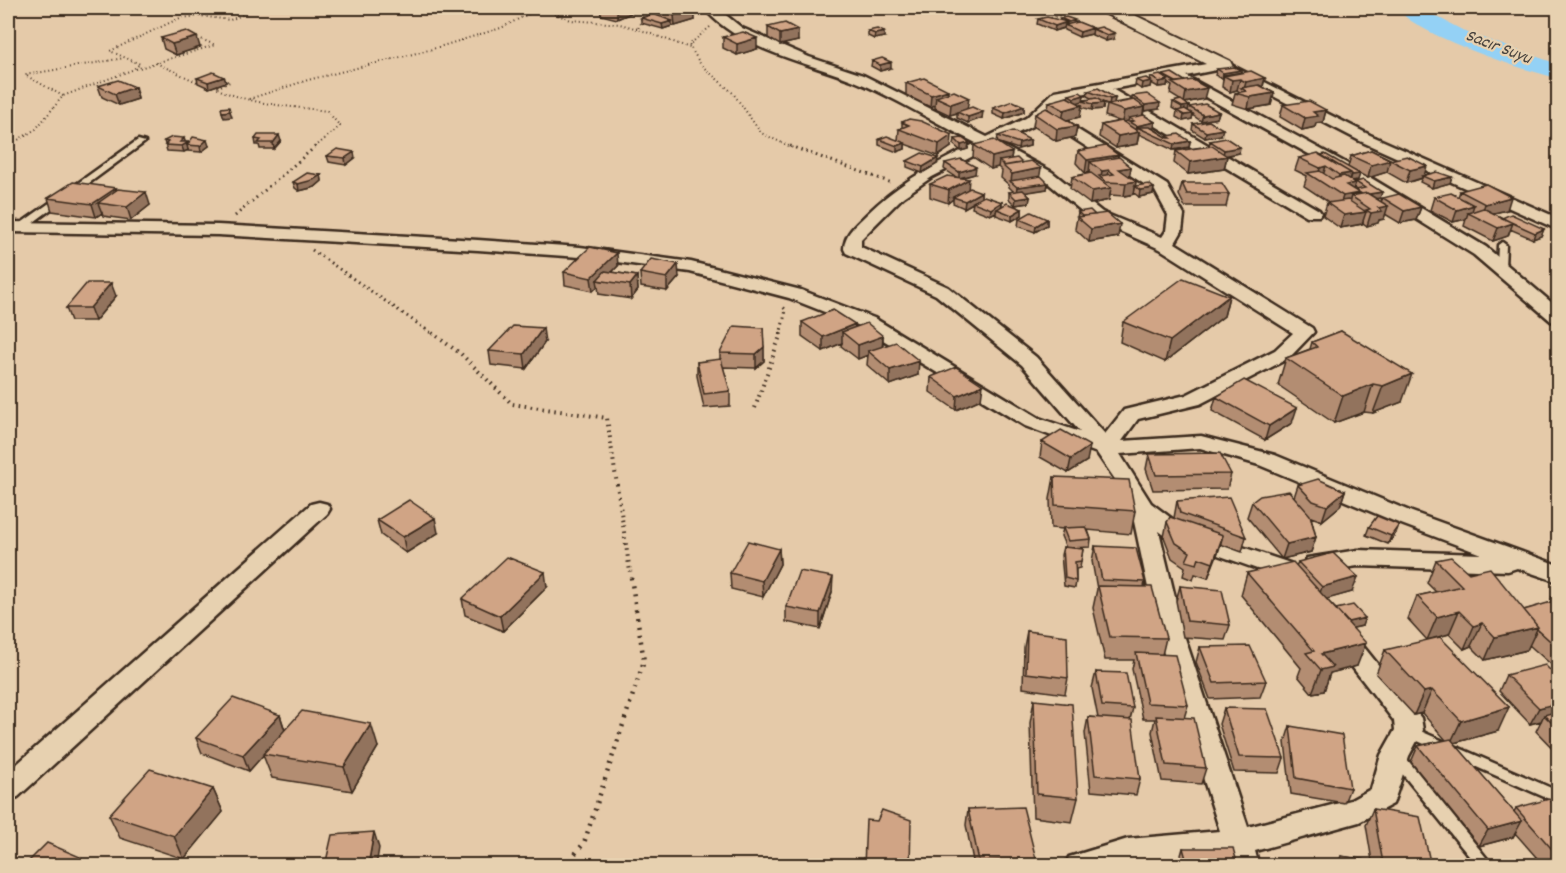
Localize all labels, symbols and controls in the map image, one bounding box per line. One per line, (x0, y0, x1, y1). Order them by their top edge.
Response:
water label: Sacır Suyu (1462, 24, 1536, 72)

